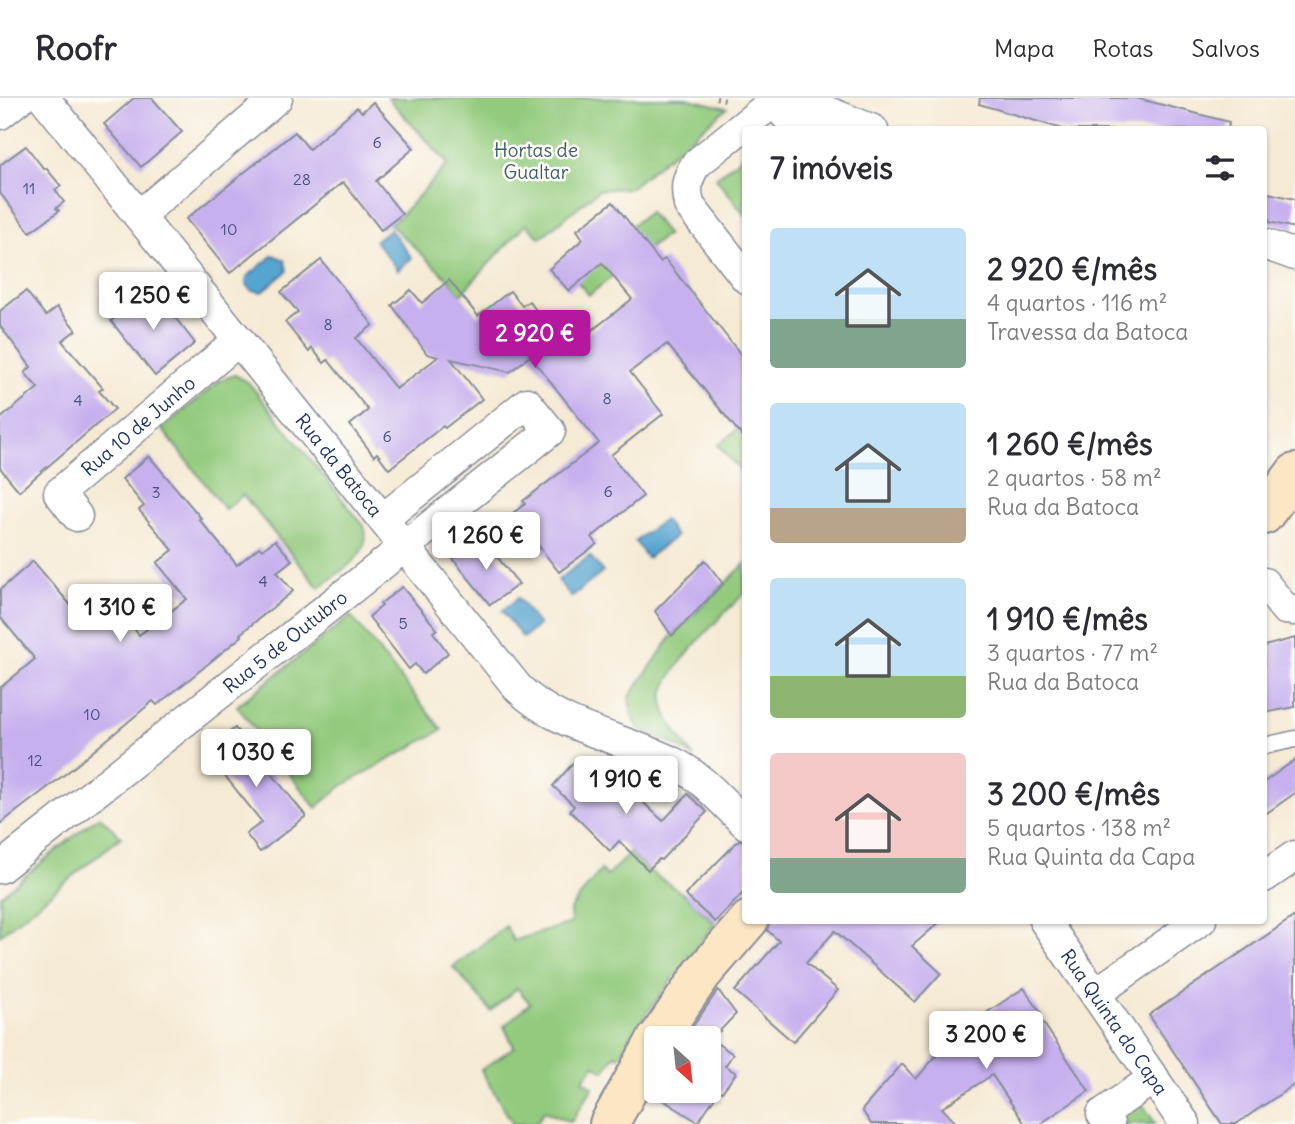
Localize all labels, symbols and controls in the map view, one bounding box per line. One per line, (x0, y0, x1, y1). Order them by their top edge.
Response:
text: Roofr (35, 27, 117, 69)
text: Mapa (994, 33, 1054, 63)
text: Rotas (1092, 33, 1154, 63)
text: Salvos (1192, 33, 1260, 63)
house number: 6 (372, 132, 382, 152)
park label: Hortas de Gualtar (494, 138, 578, 184)
text: 7 imóveis (770, 149, 893, 187)
icon: filters (1201, 149, 1239, 187)
house number: 28 (293, 169, 311, 189)
house number: 11 (23, 178, 35, 198)
house number: 10 (221, 219, 237, 239)
text: 2 920 €/mês (987, 250, 1157, 288)
icon: home (826, 256, 910, 340)
pin: 1 250 € (88, 272, 218, 332)
text: 1 250 € (115, 280, 191, 309)
text: 4 quartos · 116 m² (987, 288, 1167, 317)
pin: 2 920 € (470, 310, 600, 370)
house number: 8 (323, 314, 333, 334)
text: Travessa da Batoca (987, 317, 1188, 346)
text: 2 920 € (495, 318, 575, 347)
street label: Rua 10 de Junho (76, 371, 200, 481)
house number: 8 (602, 388, 612, 408)
house number: 4 (73, 390, 83, 410)
street label: Rua da Batoca (290, 409, 388, 522)
text: 1 260 €/mês (987, 425, 1153, 463)
house number: 6 (382, 426, 392, 446)
icon: home (826, 431, 910, 515)
text: 2 quartos · 58 m² (987, 463, 1162, 492)
house number: 6 (603, 481, 613, 501)
house number: 3 (151, 482, 161, 502)
text: Rua da Batoca (987, 492, 1139, 521)
pin: 1 260 € (421, 512, 551, 572)
text: 1 260 € (448, 520, 524, 549)
house number: 4 (258, 571, 268, 591)
pin: 1 310 € (55, 584, 185, 644)
street label: Rua 5 de Outubro (218, 585, 352, 698)
text: 1 310 € (84, 592, 156, 621)
text: 1 910 €/mês (987, 600, 1148, 638)
icon: home (826, 606, 910, 690)
house number: 5 (398, 613, 408, 633)
text: 3 quartos · 77 m² (987, 638, 1158, 667)
text: Rua da Batoca (987, 667, 1139, 696)
house number: 10 (84, 704, 100, 724)
pin: 1 030 € (191, 730, 321, 789)
text: 1 030 € (217, 737, 295, 766)
house number: 12 (27, 750, 43, 770)
pin: 1 910 € (561, 756, 691, 816)
text: 1 910 € (590, 764, 662, 793)
text: 3 200 €/mês (987, 775, 1160, 813)
icon: home (826, 781, 910, 865)
text: 5 quartos · 138 m² (987, 813, 1171, 842)
text: Rua Quinta da Capa (987, 842, 1195, 871)
street label: Rua Quinta do Capa (1056, 944, 1173, 1100)
pin: 3 200 € (921, 1012, 1051, 1071)
text: 3 200 € (945, 1019, 1027, 1048)
north arrow (644, 1026, 721, 1102)
map controls (644, 1026, 721, 1103)

